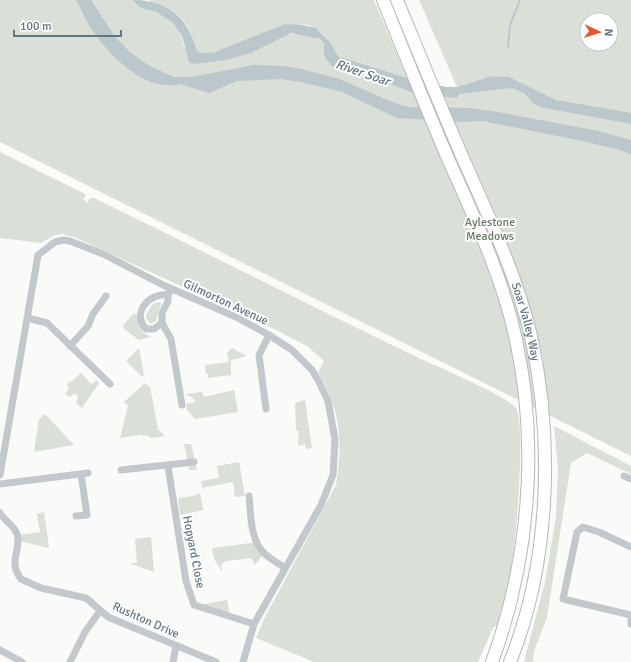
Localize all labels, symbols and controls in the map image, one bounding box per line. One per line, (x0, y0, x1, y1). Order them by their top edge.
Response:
scale bar (14, 12, 121, 38)
north arrow (579, 12, 619, 52)
text: 100 m (20, 19, 52, 34)
text: N (602, 28, 615, 37)
water label: River Soar (333, 56, 394, 90)
park label: Aylestone Meadows (465, 215, 515, 244)
street label: Gilmorton Avenue (181, 276, 271, 329)
street label: Soar Valley Way (508, 281, 543, 363)
street label: Hopyard Close (179, 514, 208, 590)
street label: Rushton Drive (110, 599, 182, 642)

